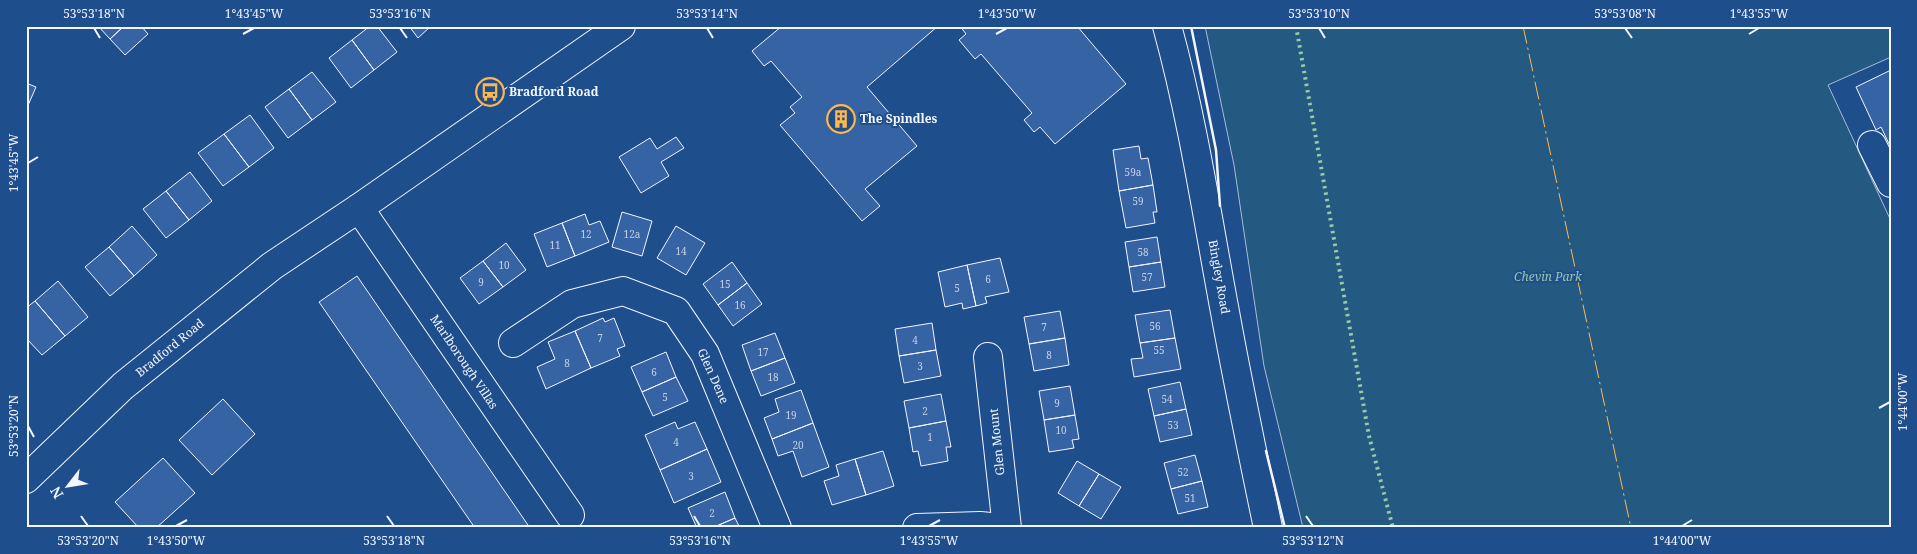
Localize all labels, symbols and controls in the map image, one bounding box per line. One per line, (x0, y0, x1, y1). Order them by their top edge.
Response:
text: 53°53'18"N (63, 5, 125, 22)
text: 1°43'45"W (225, 5, 284, 22)
text: 53°53'16"N (369, 5, 431, 22)
text: 53°53'14"N (676, 5, 738, 22)
text: 1°43'50"W (978, 5, 1037, 22)
text: 53°53'10"N (1288, 5, 1350, 22)
text: 53°53'08"N (1594, 5, 1656, 22)
text: 1°43'55"W (1730, 5, 1789, 22)
bus stop icon: Bradford Road (475, 77, 505, 107)
place label: Bradford Road (509, 83, 599, 100)
building icon: The Spindles (826, 104, 856, 134)
place label: The Spindles (860, 110, 938, 127)
text: 1°43'45"W (5, 133, 22, 192)
house number: 59a (1125, 165, 1142, 179)
house number: 59 (1132, 194, 1144, 208)
house number: 12 (580, 227, 592, 241)
house number: 12a (624, 227, 641, 241)
house number: 11 (549, 238, 561, 252)
street label: Bingley Road (1205, 239, 1234, 316)
house number: 14 (675, 244, 687, 258)
house number: 58 (1137, 245, 1149, 259)
house number: 10 (498, 258, 510, 272)
park label: Chevin Park (1514, 268, 1583, 285)
house number: 57 (1141, 270, 1153, 284)
house number: 6 (985, 272, 991, 286)
house number: 9 (478, 275, 484, 289)
house number: 15 (719, 277, 731, 291)
house number: 5 (954, 281, 960, 295)
house number: 16 (734, 298, 746, 312)
street label: Marlborough Villas (426, 311, 502, 412)
street label: Bradford Road (132, 314, 208, 381)
house number: 56 (1149, 319, 1161, 333)
house number: 7 (1041, 320, 1047, 334)
house number: 7 (597, 331, 603, 345)
house number: 4 (912, 333, 918, 347)
house number: 55 (1153, 343, 1165, 357)
street label: Glen Dene (694, 345, 733, 406)
house number: 17 (757, 345, 769, 359)
house number: 8 (1046, 348, 1052, 362)
house number: 8 (564, 356, 570, 370)
house number: 3 (917, 359, 923, 373)
house number: 6 (651, 365, 657, 379)
house number: 18 (767, 370, 779, 384)
text: 1°44'00"W (1894, 372, 1911, 431)
house number: 5 (662, 390, 668, 404)
house number: 54 (1161, 392, 1173, 406)
text: 53°53'20"N (5, 395, 22, 457)
house number: 9 (1054, 396, 1060, 410)
house number: 2 (922, 404, 928, 418)
house number: 19 (785, 408, 797, 422)
street label: Glen Mount (985, 408, 1008, 476)
house number: 53 (1167, 418, 1179, 432)
house number: 10 (1055, 423, 1067, 437)
house number: 1 (927, 430, 933, 444)
house number: 4 (673, 435, 679, 449)
house number: 20 (792, 438, 804, 452)
north arrow (42, 462, 92, 512)
house number: 52 (1177, 465, 1189, 479)
house number: 3 (688, 469, 694, 483)
text: N (45, 483, 67, 503)
house number: 51 (1184, 491, 1196, 505)
house number: 2 (709, 506, 715, 520)
text: 53°53'20"N (57, 532, 119, 549)
text: 1°43'50"W (147, 532, 206, 549)
text: 53°53'18"N (363, 532, 425, 549)
text: 53°53'16"N (669, 532, 731, 549)
text: 1°43'55"W (900, 532, 959, 549)
text: 53°53'12"N (1282, 532, 1344, 549)
text: 1°44'00"W (1653, 532, 1712, 549)

